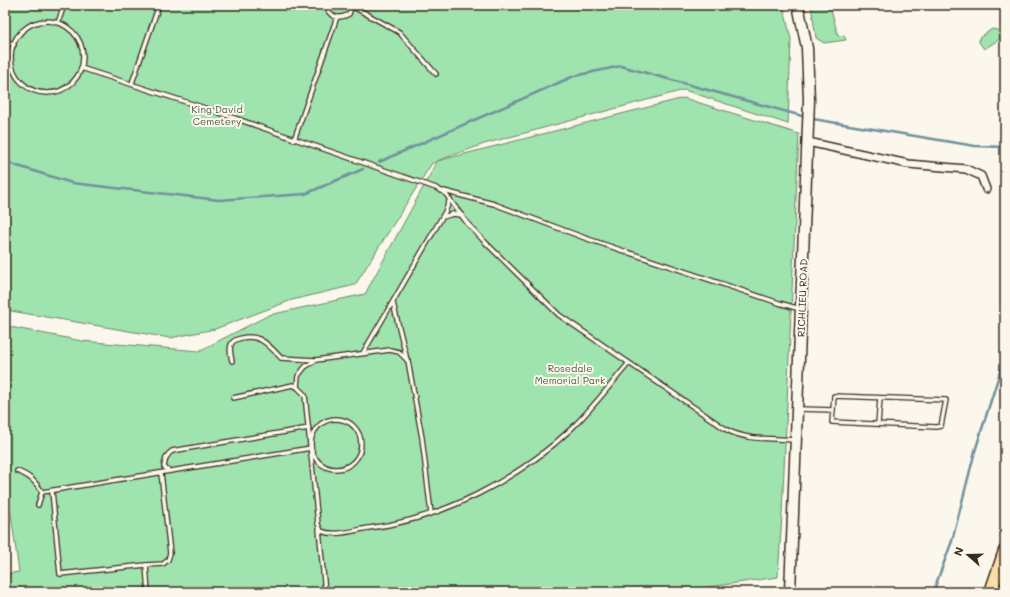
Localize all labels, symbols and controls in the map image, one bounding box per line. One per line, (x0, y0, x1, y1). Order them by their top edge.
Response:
park label: King David Cemetery (191, 102, 243, 128)
street label: RICHLIEU ROAD (794, 258, 810, 337)
park label: Rosedale Memorial Park (535, 361, 605, 387)
north arrow (948, 535, 988, 575)
text: N (950, 545, 967, 558)

